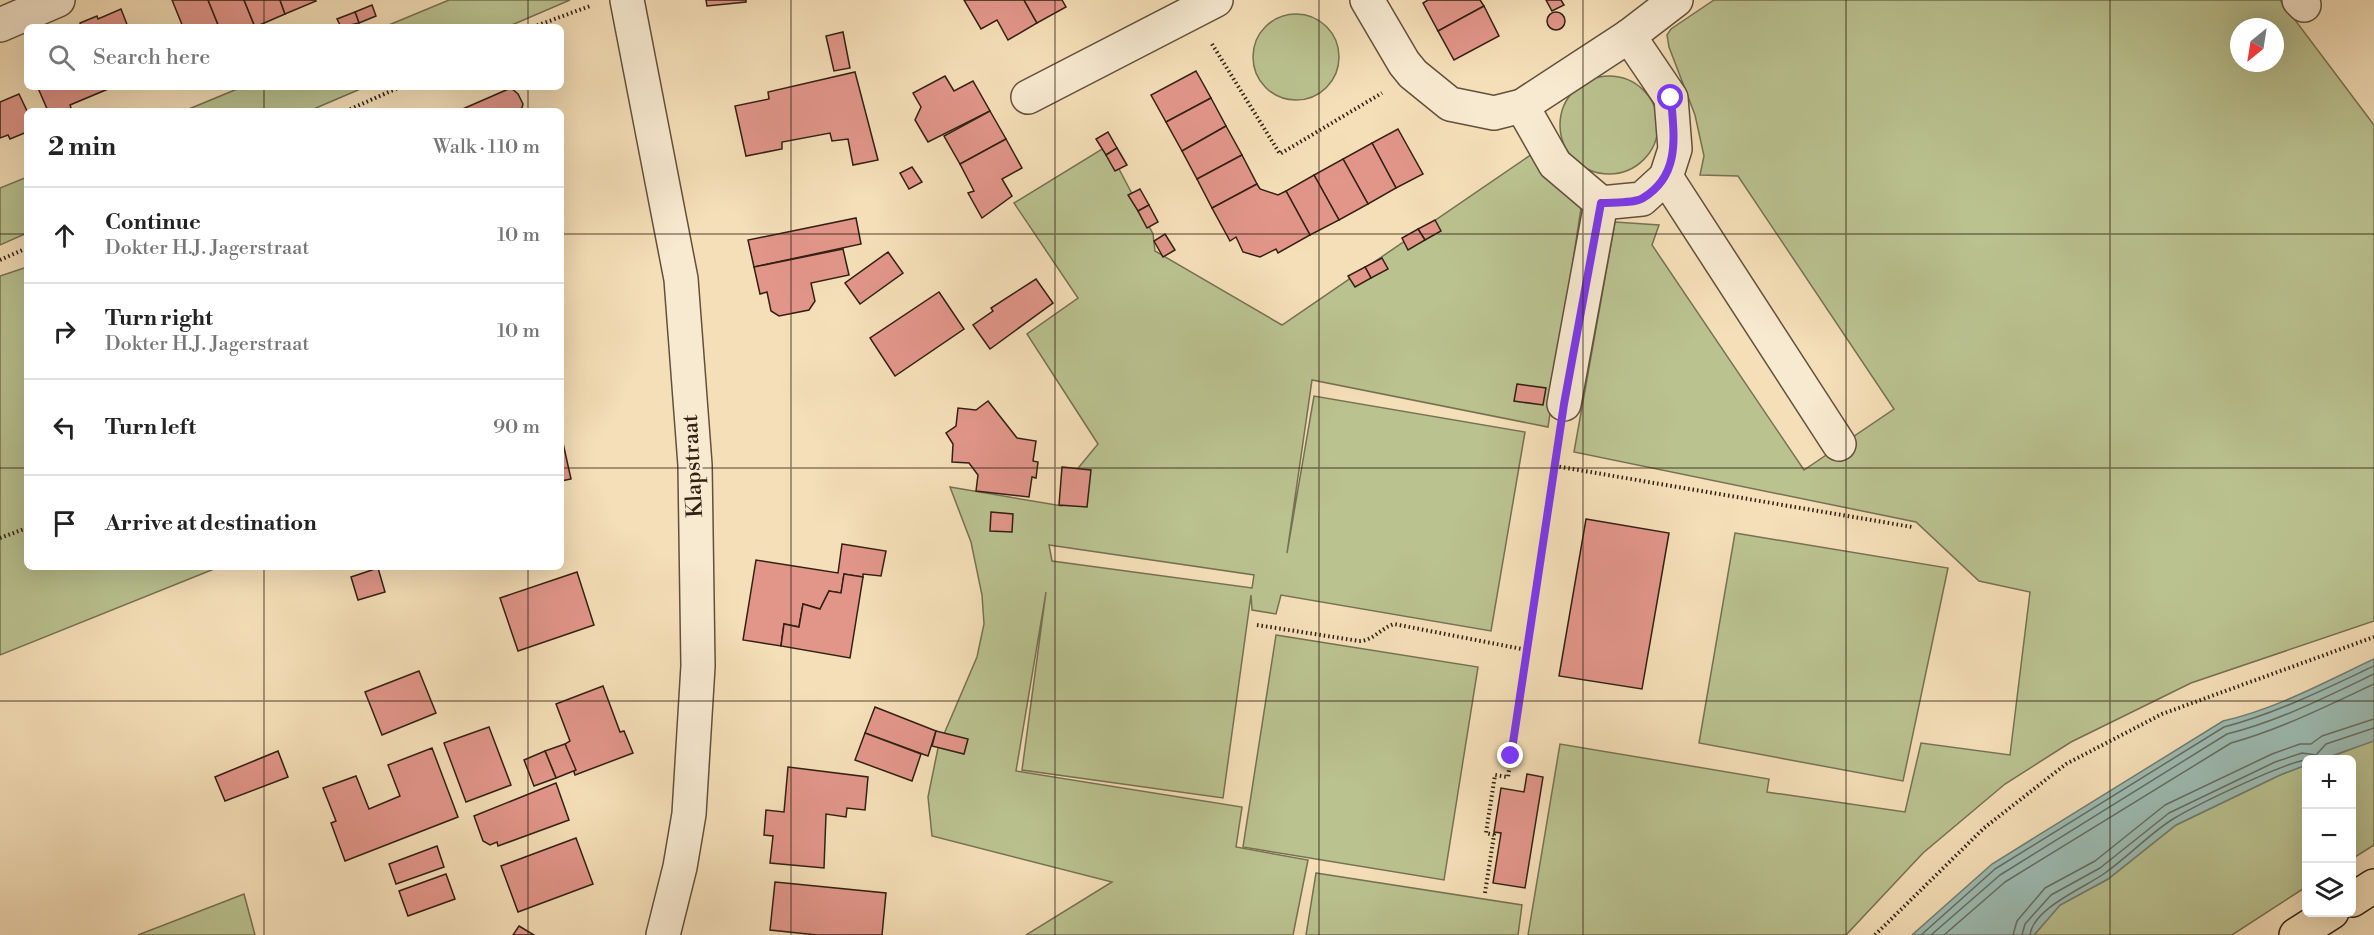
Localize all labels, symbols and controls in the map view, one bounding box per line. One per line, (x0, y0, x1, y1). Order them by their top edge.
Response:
north arrow (2230, 18, 2284, 72)
search box (24, 24, 564, 90)
icon: search (45, 41, 78, 74)
text: Search here (93, 44, 210, 71)
route start (1657, 84, 1683, 110)
text: 2 min (48, 131, 116, 163)
text: Walk · 110 m (433, 135, 540, 160)
text: Continue (105, 209, 201, 236)
icon: ahead (48, 219, 81, 252)
text: 10 m (497, 223, 540, 248)
text: Dokter H.J. Jagerstraat (105, 236, 309, 261)
text: Turn right (105, 305, 213, 332)
icon: right (48, 315, 81, 348)
text: 10 m (497, 319, 540, 344)
text: Dokter H.J. Jagerstraat (105, 332, 309, 357)
icon: left (48, 411, 81, 444)
street label: Klapstraat (677, 413, 709, 518)
text: Turn left (105, 414, 196, 441)
text: 90 m (493, 415, 540, 440)
icon: arrive (48, 507, 81, 540)
text: Arrive at destination (105, 510, 317, 537)
route end (1497, 742, 1523, 768)
map controls (2302, 755, 2356, 917)
button: + (2302, 755, 2356, 809)
button: − (2302, 809, 2356, 863)
button: layers (2302, 863, 2356, 917)

